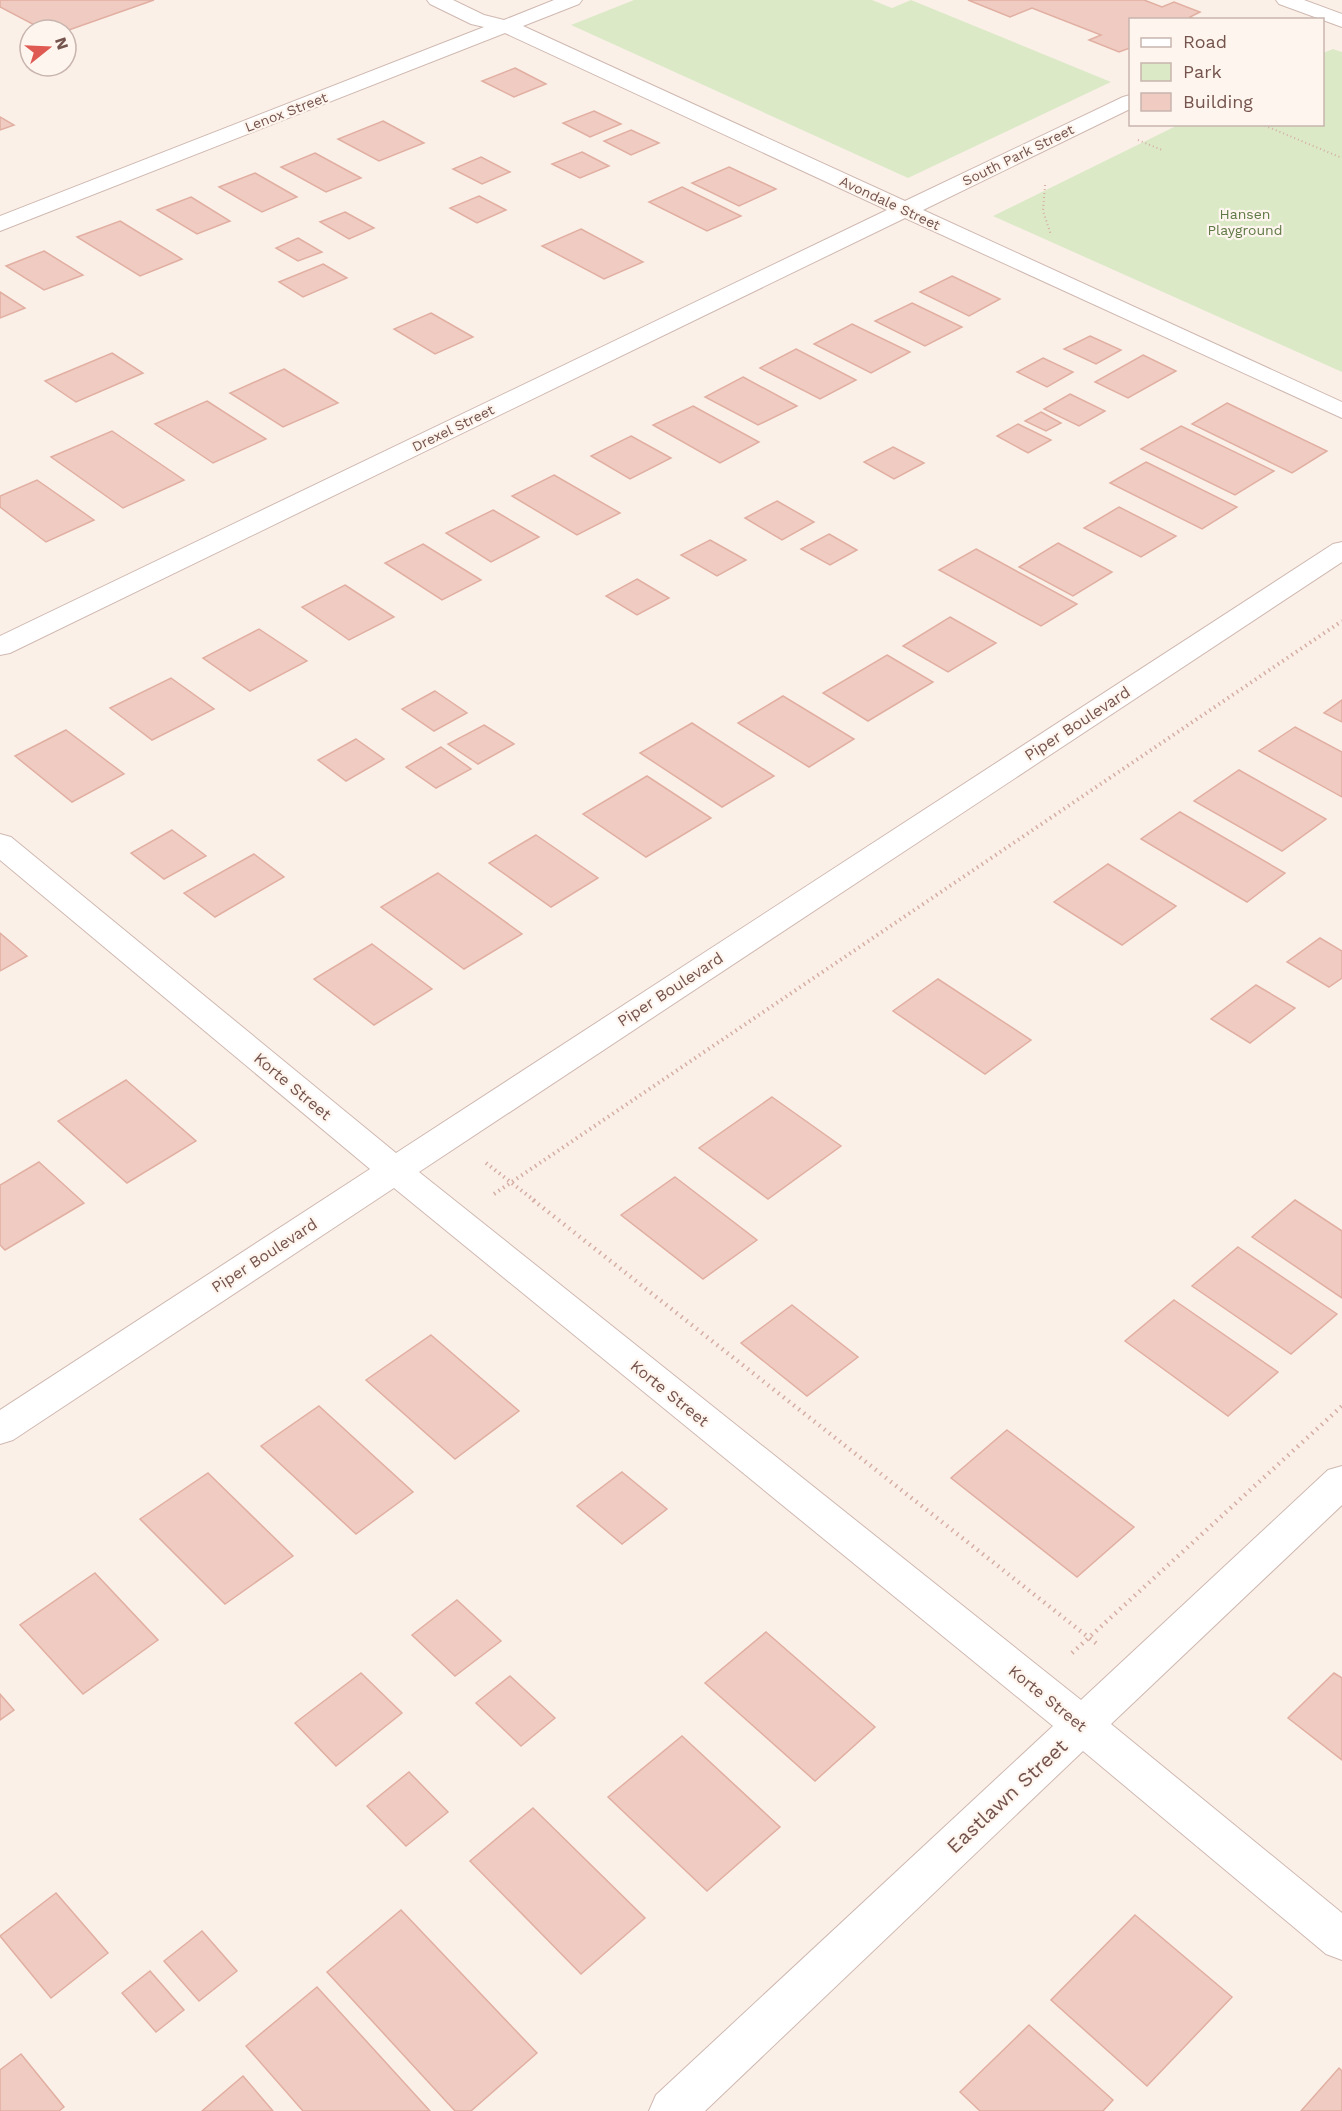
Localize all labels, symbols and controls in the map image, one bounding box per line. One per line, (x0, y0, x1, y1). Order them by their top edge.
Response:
north arrow (18, 18, 78, 78)
legend (1129, 18, 1324, 126)
text: Road (1183, 31, 1227, 52)
text: N (51, 35, 73, 52)
text: Park (1183, 61, 1222, 82)
street label: Lenox Street (242, 89, 330, 135)
text: Building (1183, 91, 1253, 112)
street label: South Park Street (960, 121, 1076, 189)
street label: Avondale Street (837, 173, 943, 233)
park label: Hansen Playground (1208, 206, 1282, 238)
street label: Drexel Street (409, 401, 497, 455)
street label: Piper Boulevard (1021, 682, 1134, 765)
street label: Piper Boulevard (614, 948, 727, 1031)
street label: Korte Street (250, 1049, 335, 1124)
street label: Piper Boulevard (208, 1214, 321, 1297)
street label: Korte Street (627, 1356, 713, 1431)
street label: Korte Street (1005, 1661, 1091, 1736)
street label: Eastlawn Street (942, 1733, 1073, 1858)

